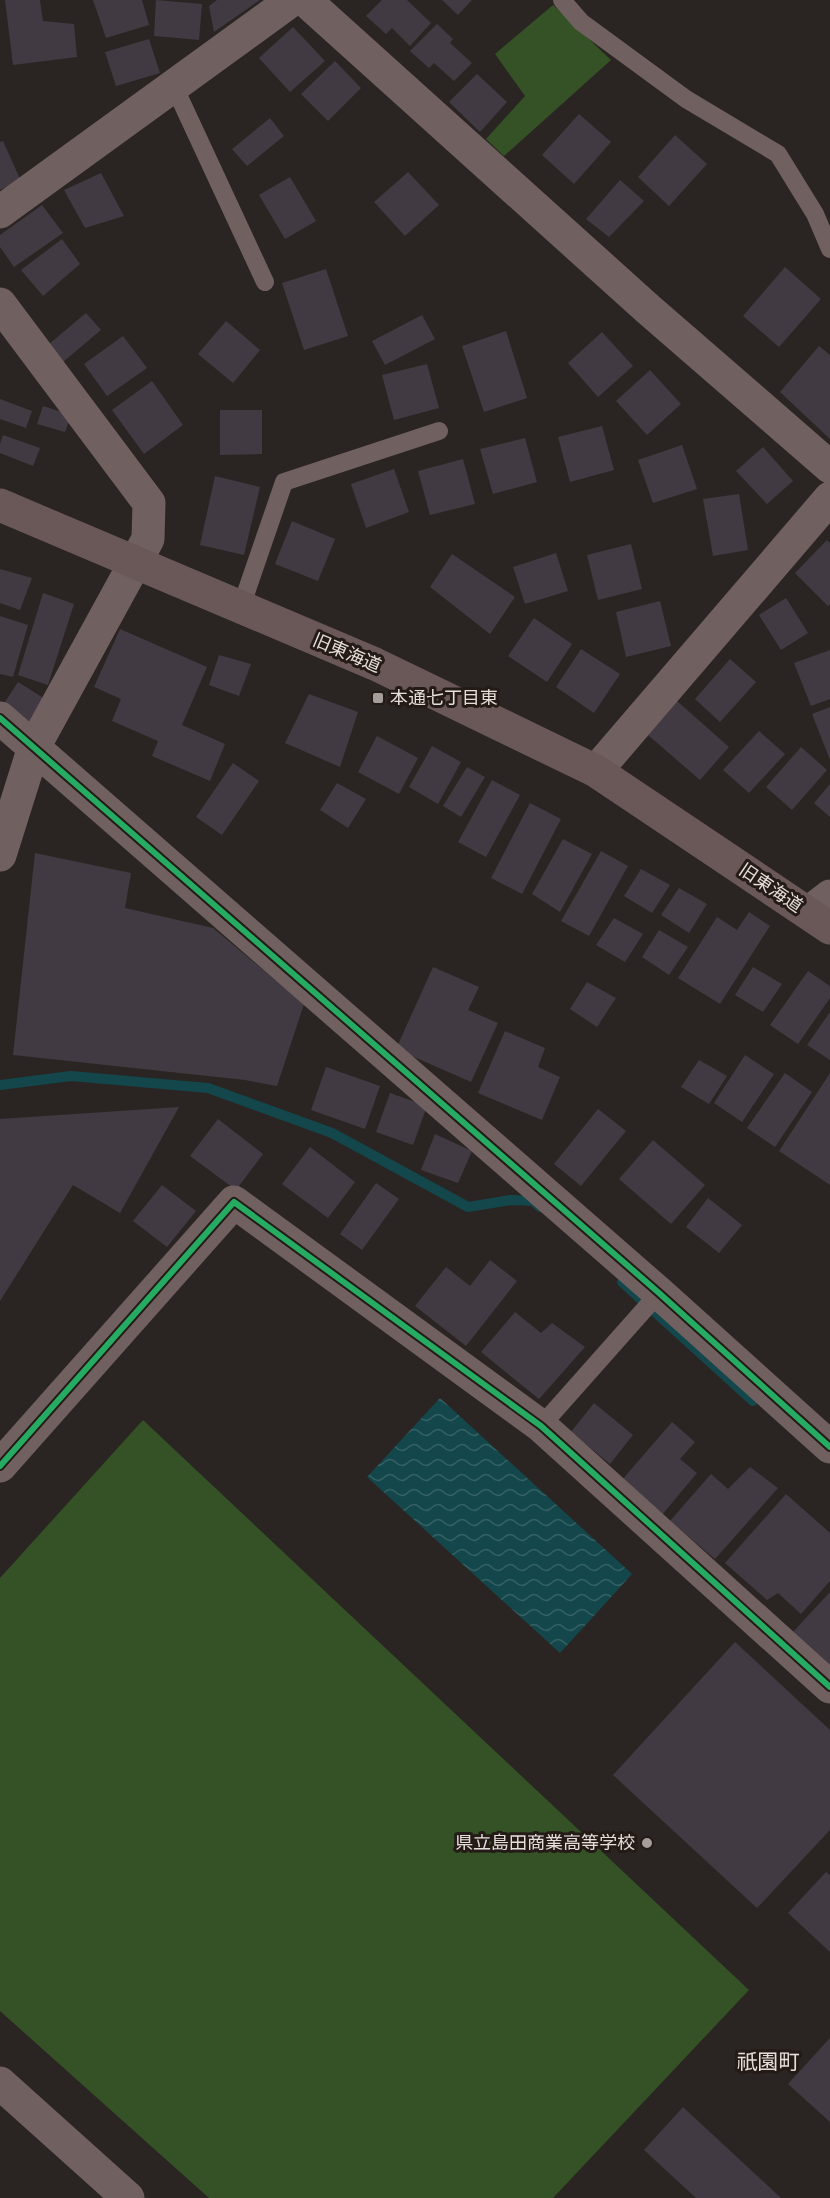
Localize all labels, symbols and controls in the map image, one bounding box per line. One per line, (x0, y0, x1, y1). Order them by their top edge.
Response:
street label: 旧東海道 (309, 628, 385, 678)
place label: 本通七丁目東 (390, 686, 498, 710)
marker: 本通七丁目東 (371, 691, 385, 705)
street label: 旧東海道 (734, 858, 808, 918)
place label: 県立島田商業高等学校 (455, 1831, 635, 1855)
marker: 県立島田商業高等学校 (640, 1836, 654, 1850)
district label: 祇園町 (737, 2048, 800, 2076)

